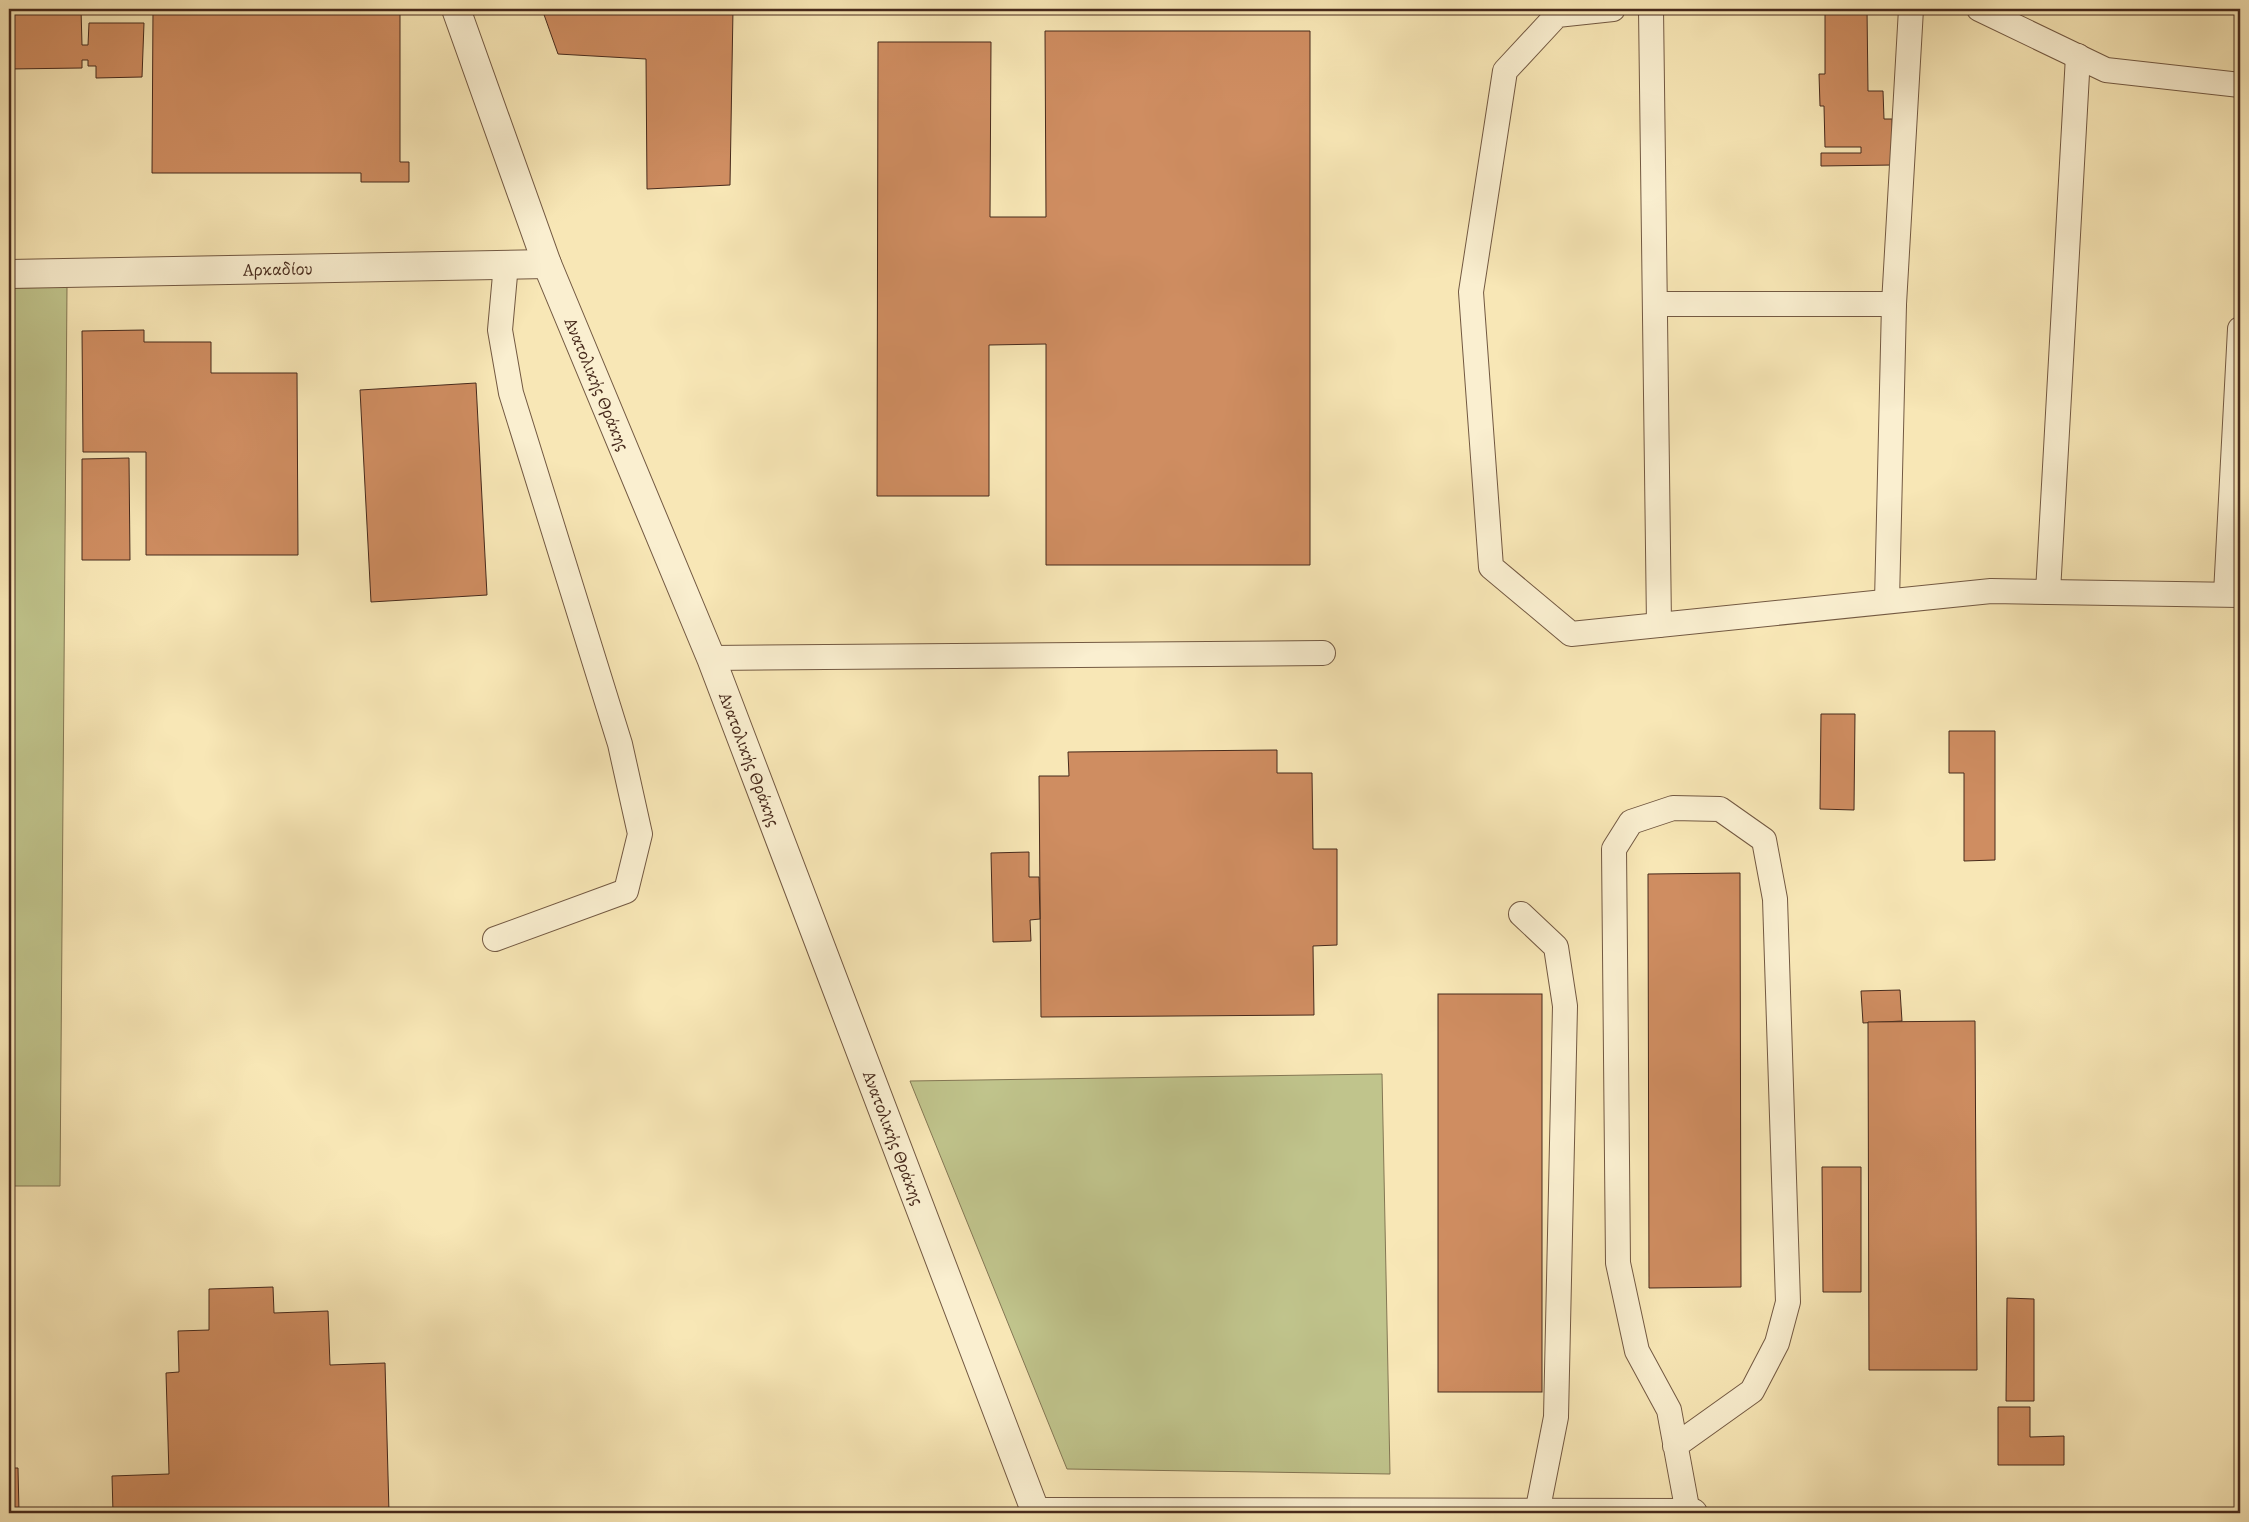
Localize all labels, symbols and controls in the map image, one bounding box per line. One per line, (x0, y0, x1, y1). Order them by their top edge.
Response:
street label: Αρκαδίου (242, 256, 313, 282)
street label: Ανατολικής Θράκης (558, 313, 635, 454)
street label: Ανατολικής Θράκης (713, 688, 786, 830)
street label: Ανατολικής Θράκης (857, 1067, 930, 1209)

